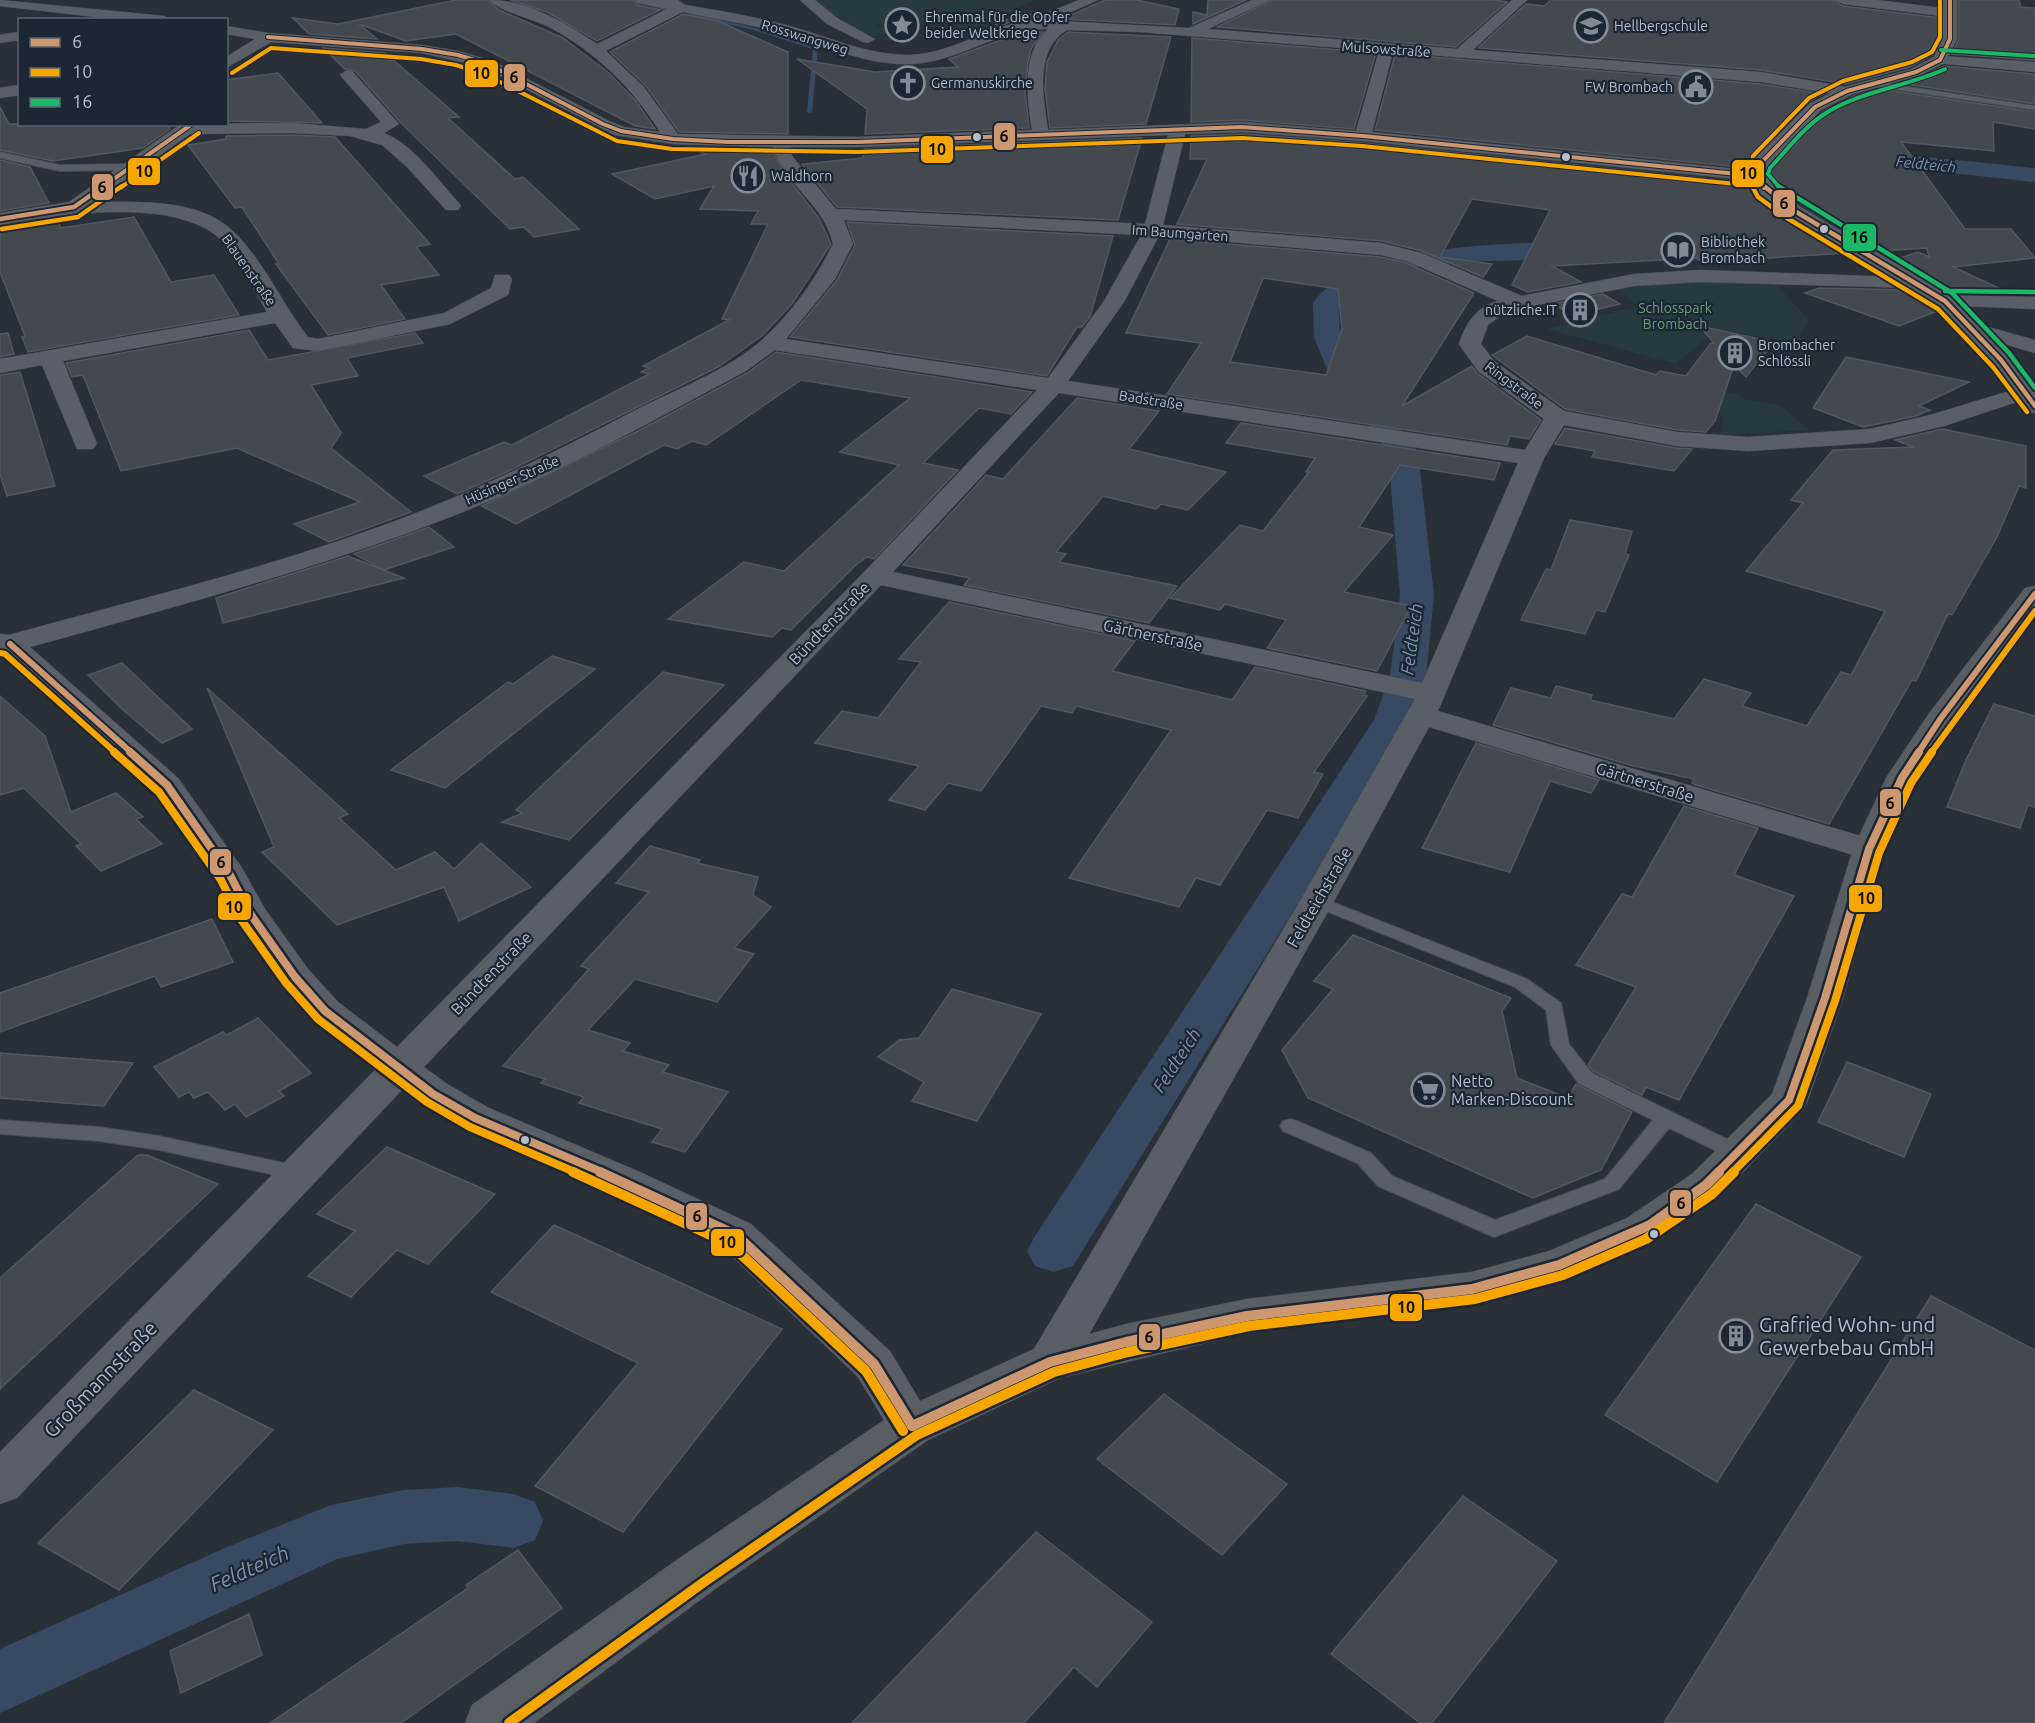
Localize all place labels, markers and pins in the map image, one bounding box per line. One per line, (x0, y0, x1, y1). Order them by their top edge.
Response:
place icon: Ehrenmal für die Opfer beider Weltkriege (884, 7, 920, 43)
school or university icon: Hellbergschule (1573, 8, 1609, 44)
place label: Ehrenmal für die Opfer beider Weltkriege (925, 9, 1070, 41)
place label: Hellbergschule (1614, 18, 1708, 34)
church icon: Germanuskirche (890, 65, 926, 101)
public building icon: FW Brombach (1678, 69, 1714, 105)
place label: Germanuskirche (931, 75, 1033, 91)
place label: FW Brombach (1585, 79, 1673, 95)
unlabelled marker (971, 131, 983, 143)
unlabelled marker (1560, 151, 1572, 163)
restaurant icon: Waldhorn (730, 158, 766, 194)
place label: Waldhorn (771, 168, 832, 184)
unlabelled marker (1818, 223, 1830, 235)
library icon: Bibliothek Brombach (1660, 232, 1696, 268)
place label: Bibliothek Brombach (1701, 234, 1765, 266)
building icon: nützliche.IT (1562, 292, 1598, 328)
place label: nützliche.IT (1485, 302, 1557, 318)
building icon: Brombacher Schlössli (1717, 335, 1753, 371)
place label: Brombacher Schlössli (1758, 337, 1836, 369)
supermarket icon: Netto Marken-Discount (1410, 1072, 1446, 1108)
place label: Netto Marken-Discount (1451, 1072, 1574, 1108)
unlabelled marker (519, 1134, 531, 1146)
unlabelled marker (1648, 1228, 1660, 1240)
place label: Grafried Wohn- und Gewerbebau GmbH (1759, 1313, 1935, 1359)
building icon: Grafried Wohn- und Gewerbebau GmbH (1718, 1318, 1754, 1354)

